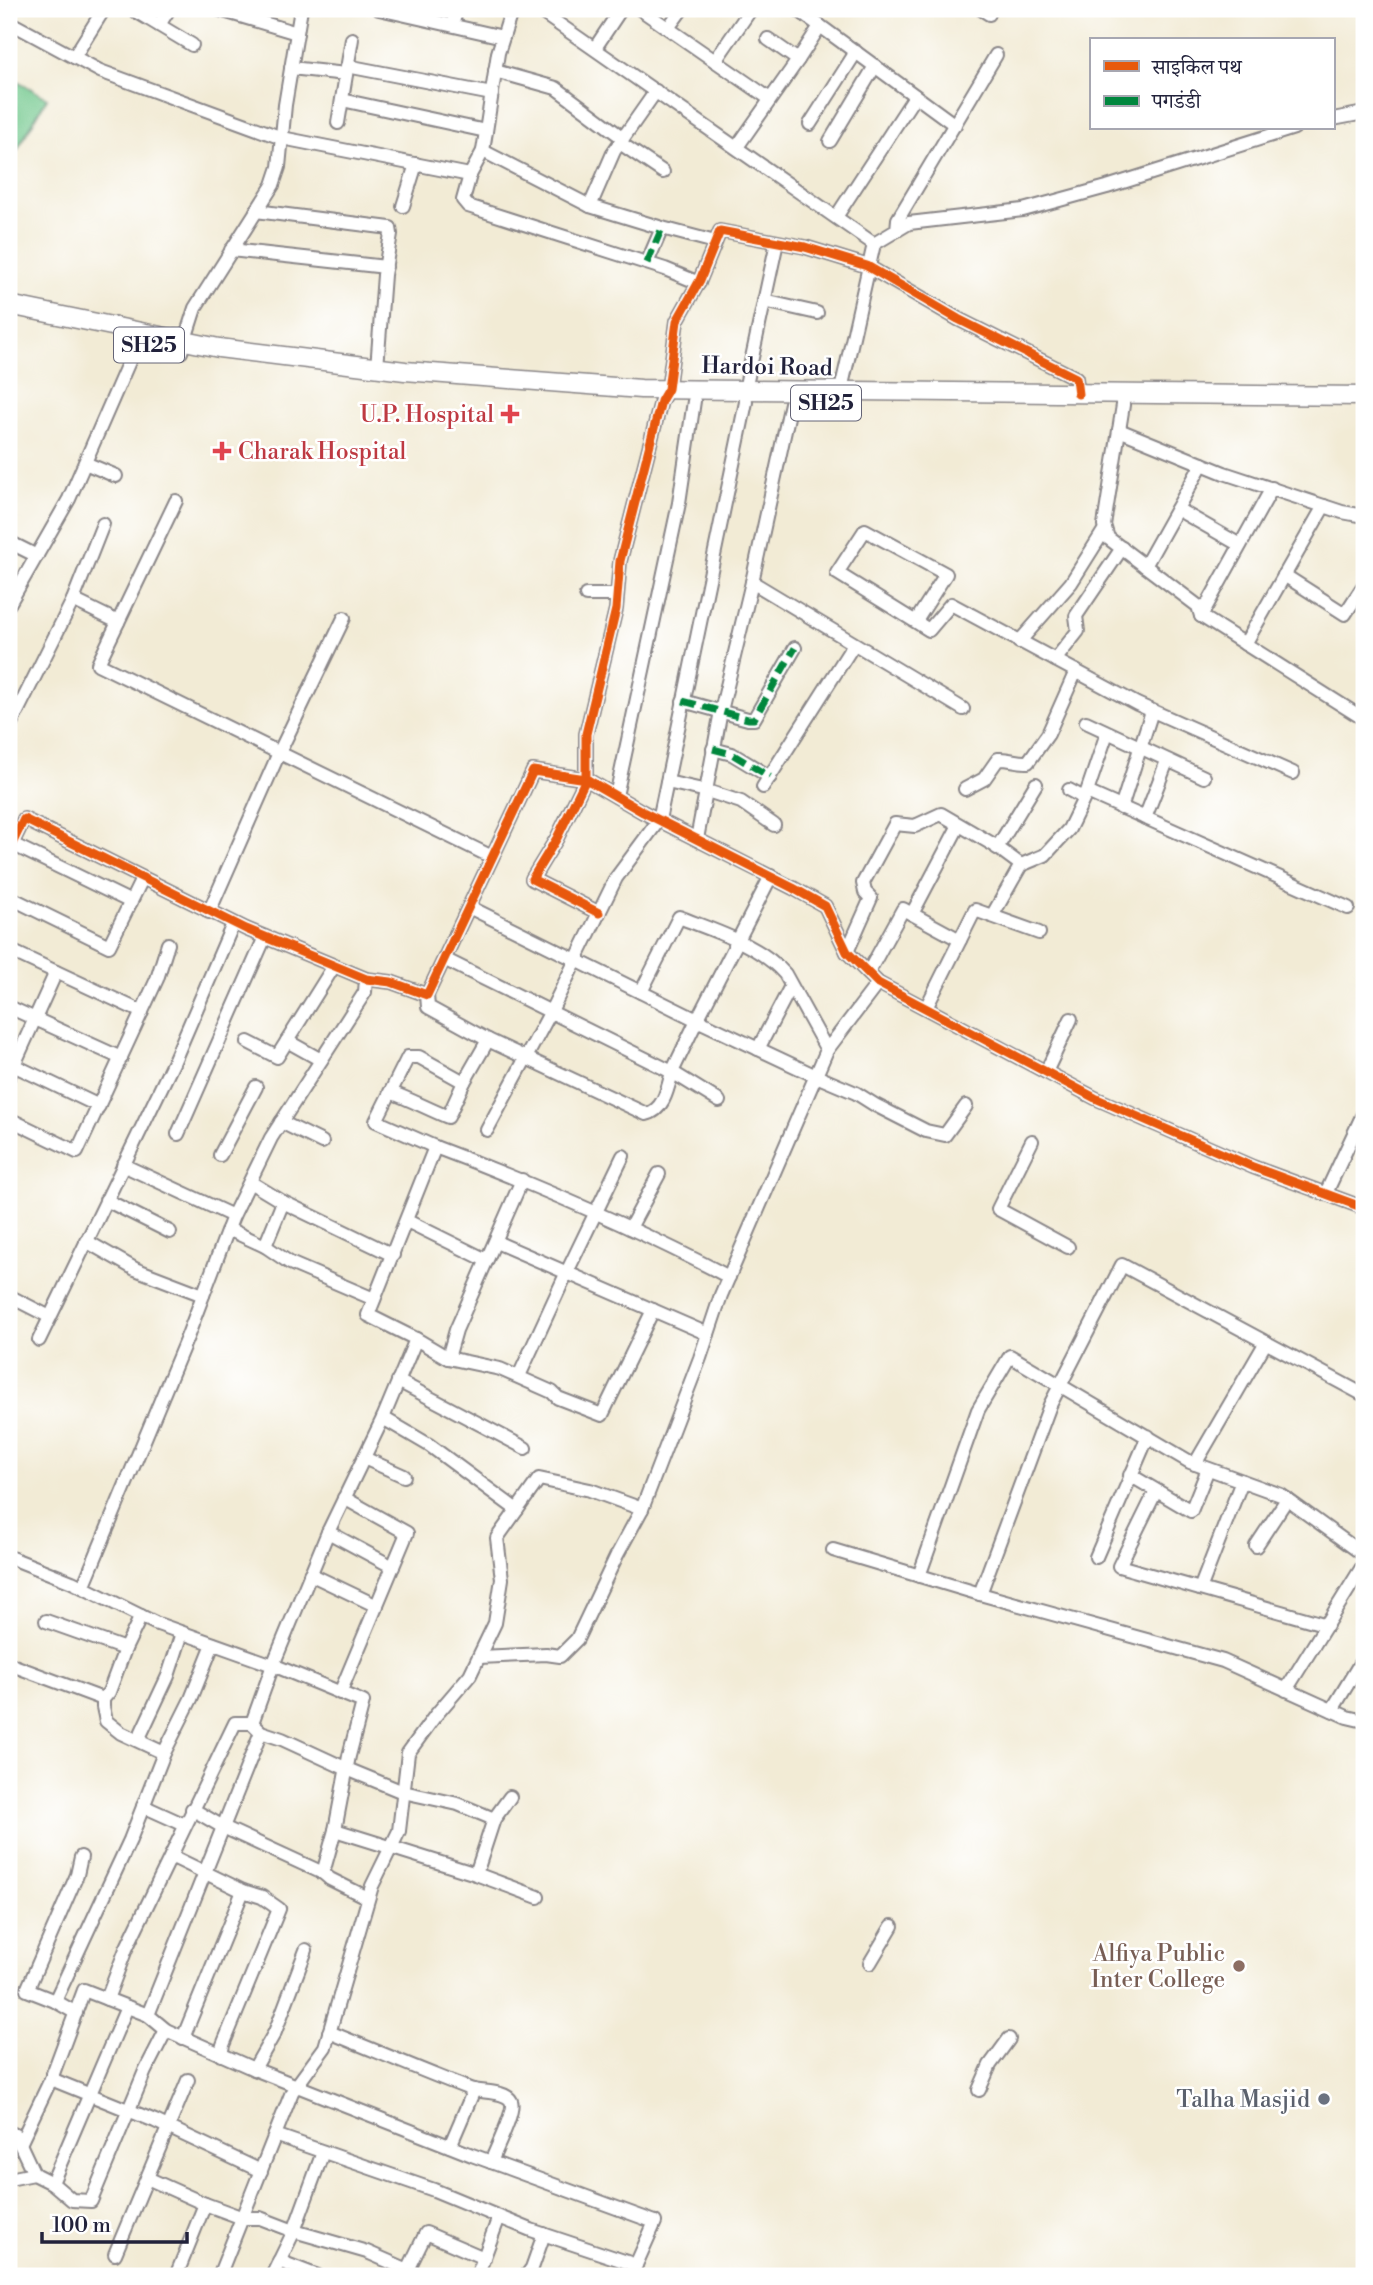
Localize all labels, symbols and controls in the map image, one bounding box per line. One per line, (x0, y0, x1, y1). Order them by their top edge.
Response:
legend (1090, 38, 1334, 130)
text: साइकिल पथ (1151, 55, 1243, 81)
text: पगडंडी (1151, 89, 1202, 115)
road number: SH25 (114, 328, 184, 362)
street label: Hardoi Road (701, 352, 833, 382)
road number: SH25 (791, 386, 861, 420)
place label: U.P. Hospital (360, 401, 494, 429)
marker: U.P. Hospital (500, 404, 520, 424)
place label: Charak Hospital (238, 438, 407, 466)
marker: Charak Hospital (212, 441, 232, 461)
place label: Alfiya Public Inter College (1091, 1940, 1225, 1994)
marker: Alfiya Public Inter College (1231, 1958, 1247, 1974)
place label: Talha Masjid (1176, 2086, 1310, 2114)
marker: Talha Masjid (1316, 2091, 1332, 2107)
scale bar (42, 2201, 187, 2245)
text: 100 m (52, 2213, 111, 2239)

